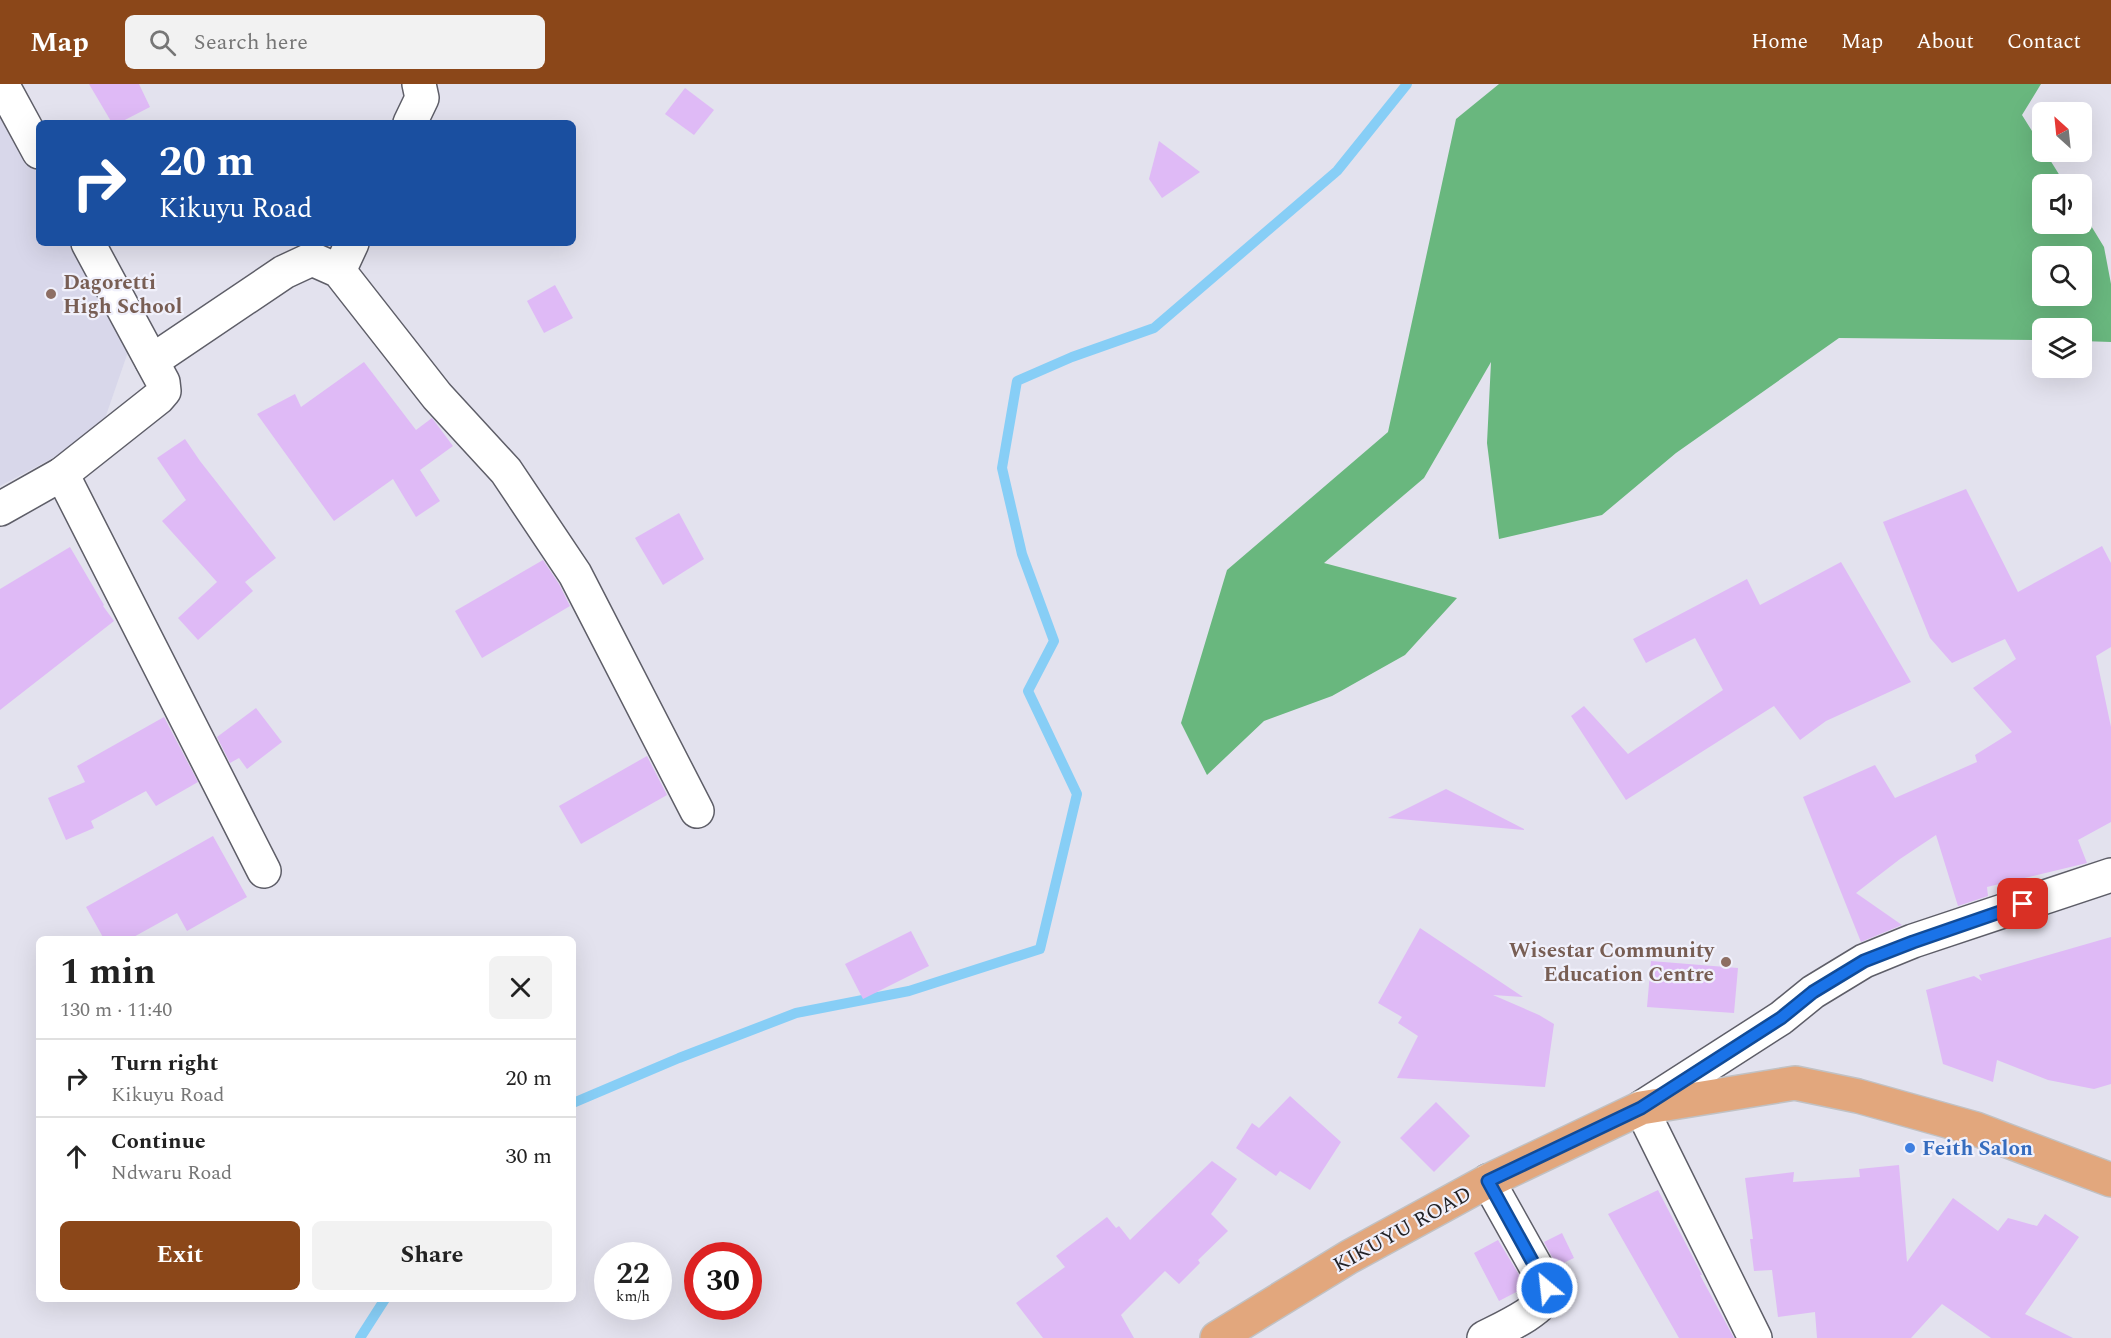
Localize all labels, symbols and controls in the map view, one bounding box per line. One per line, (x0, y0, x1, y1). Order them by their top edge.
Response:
search box (125, 15, 545, 69)
text: Map (30, 21, 89, 64)
icon: search (146, 26, 179, 59)
text: Search here (194, 26, 308, 59)
text: Home (1751, 26, 1808, 58)
text: Map (1841, 26, 1883, 58)
text: About (1916, 26, 1974, 58)
text: Contact (2007, 26, 2081, 58)
north arrow (2032, 102, 2092, 162)
map controls (2032, 102, 2092, 378)
text: 20 m (159, 131, 254, 194)
icon: right (60, 144, 138, 222)
button: sound (2032, 174, 2092, 234)
text: Kikuyu Road (159, 188, 312, 230)
button: search (2032, 246, 2092, 306)
place label: Dagoretti High School (63, 267, 183, 323)
marker: Dagoretti High School (44, 287, 58, 301)
button: layers (2032, 318, 2092, 378)
pin (1997, 878, 2048, 929)
icon: arrive (2006, 887, 2039, 920)
place label: Wisestar Community Education Centre (1509, 935, 1715, 991)
text: 1 min (60, 945, 156, 1000)
marker: Wisestar Community Education Centre (1719, 955, 1733, 969)
button: close (489, 956, 552, 1019)
text: 130 m · 11:40 (60, 995, 172, 1025)
text: Turn right (111, 1047, 218, 1080)
icon: right (60, 1062, 93, 1095)
text: 20 m (506, 1062, 552, 1095)
text: Kikuyu Road (111, 1080, 225, 1110)
text: Continue (111, 1125, 206, 1158)
place label: Feith Salon (1922, 1133, 2033, 1165)
icon: ahead (60, 1140, 93, 1173)
text: 30 m (506, 1140, 552, 1173)
marker: Feith Salon (1903, 1141, 1917, 1155)
text: Ndwaru Road (111, 1158, 232, 1188)
street label: KIKUYU ROAD (1327, 1178, 1478, 1281)
button: Exit (60, 1221, 300, 1290)
button: Share (312, 1221, 552, 1290)
speed limit sign: 30 (684, 1242, 762, 1320)
text: 22 (616, 1251, 650, 1297)
position arrow (1515, 1256, 1579, 1320)
text: km/h (616, 1285, 650, 1308)

